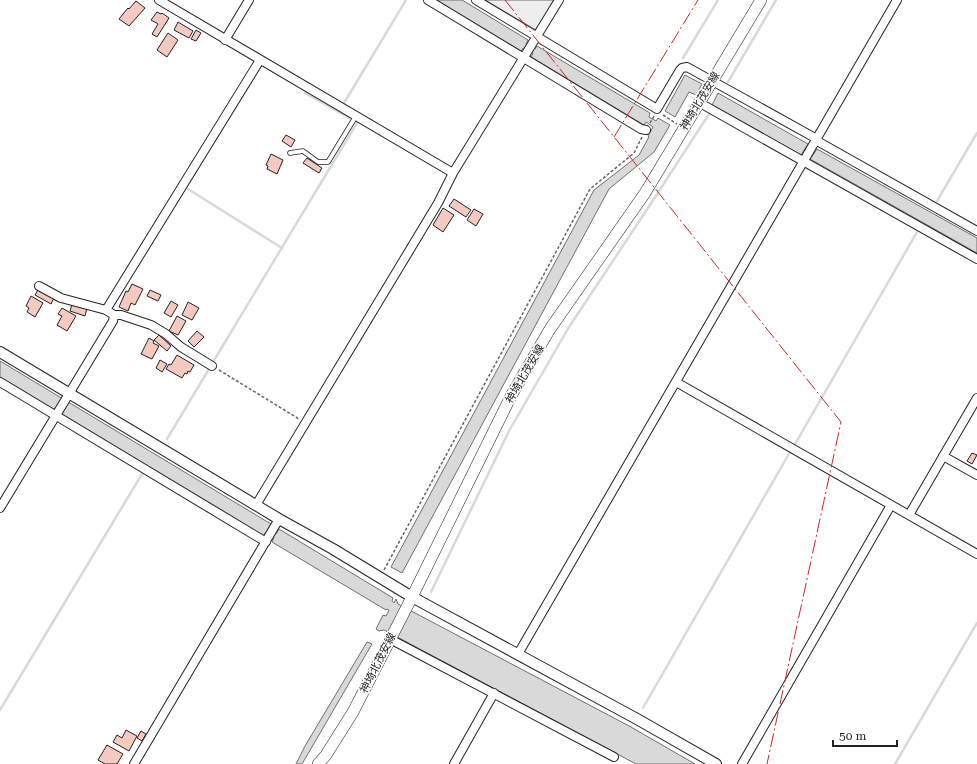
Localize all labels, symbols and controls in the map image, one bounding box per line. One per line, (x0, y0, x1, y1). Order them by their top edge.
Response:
street label: 神埼北茂安線 (677, 69, 723, 133)
street label: 神埼北茂安線 (503, 342, 547, 406)
street label: 神埼北茂安線 (357, 631, 399, 695)
scale bar (833, 722, 897, 748)
text: 50 m (839, 729, 866, 743)

